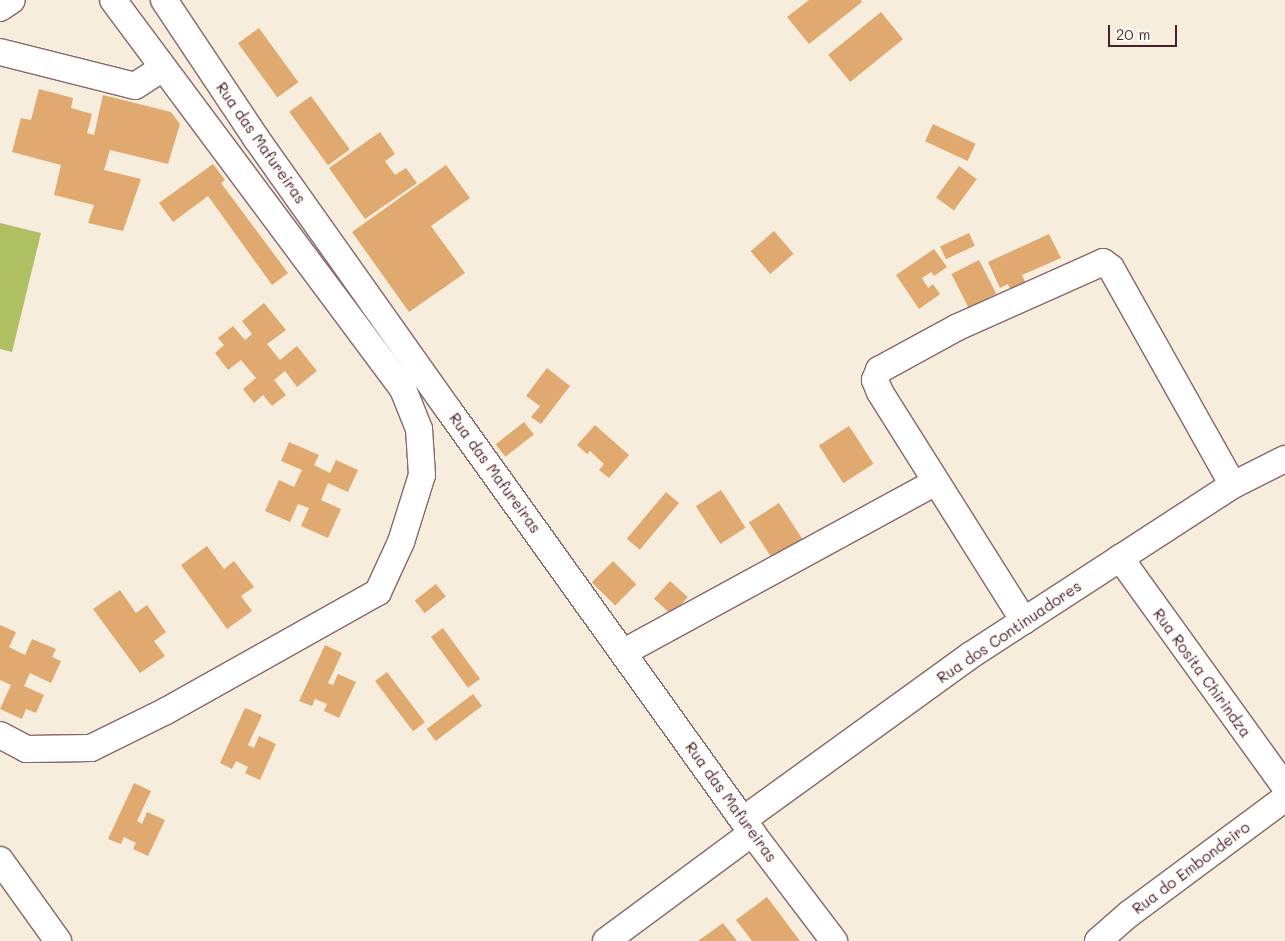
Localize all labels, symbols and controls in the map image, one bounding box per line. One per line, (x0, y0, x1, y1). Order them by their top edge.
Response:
scale bar (1110, 15, 1179, 47)
text: 20 m (1116, 24, 1150, 44)
street label: Rua das Mafureiras (212, 79, 310, 207)
street label: Rua das Mafureiras (445, 410, 545, 536)
street label: Rua dos Continuadores (934, 577, 1084, 687)
street label: Rua Rosita Chirindza (1149, 605, 1255, 741)
street label: Rua das Mafureiras (681, 739, 781, 865)
street label: Rua do Embondeiro (1129, 818, 1253, 918)

